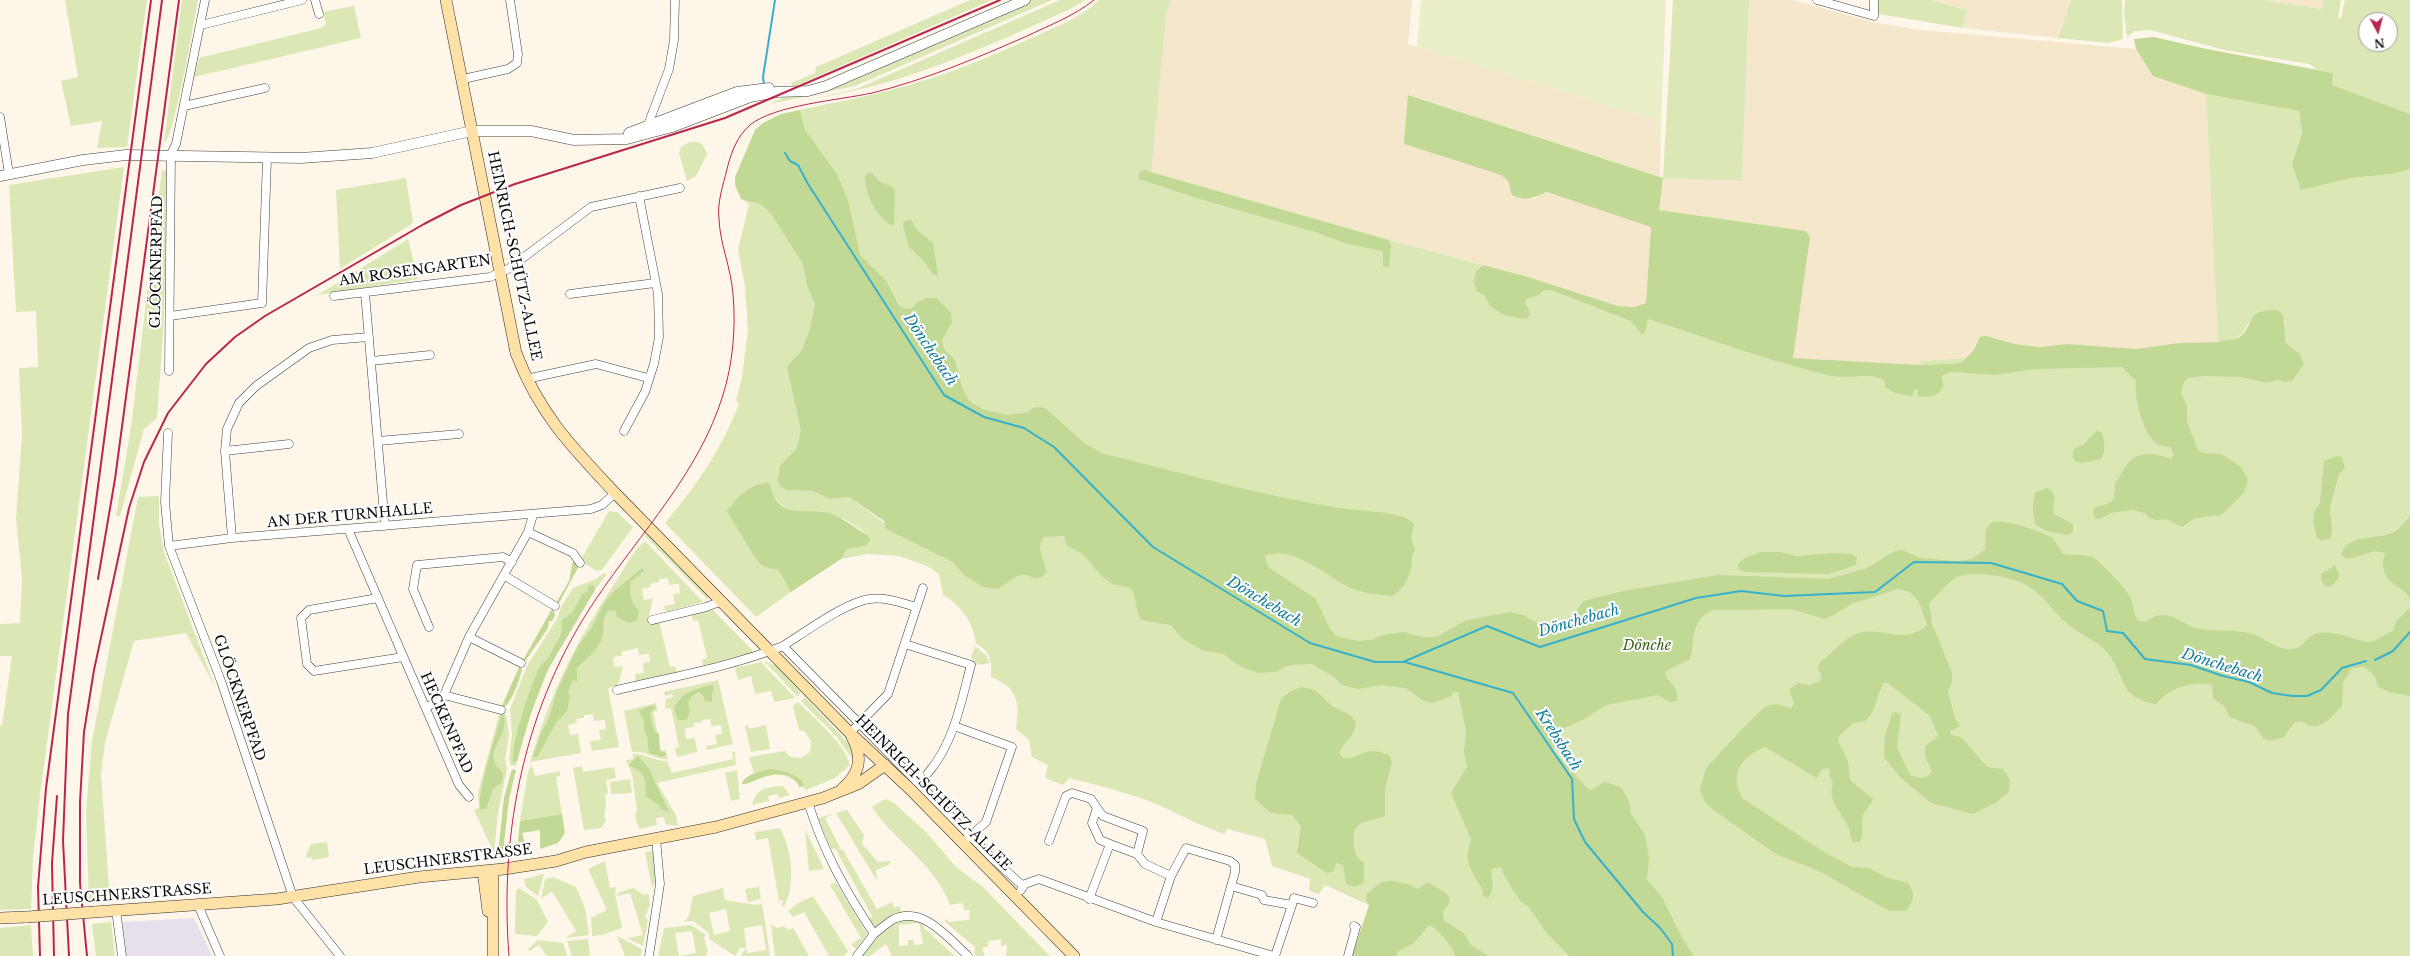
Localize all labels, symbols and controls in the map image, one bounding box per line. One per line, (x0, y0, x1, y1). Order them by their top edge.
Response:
north arrow (2358, 12, 2398, 52)
text: N (2373, 35, 2385, 50)
street label: HEINRICH-SCHÜTZ-ALLEE (484, 150, 544, 362)
street label: GLÖCKNERPFAD (147, 196, 167, 328)
street label: AM ROSENGARTEN (338, 252, 492, 290)
water label: Dönchebach (899, 310, 961, 390)
street label: AN DER TURNHALLE (267, 500, 433, 532)
water label: Dönchebach (1224, 573, 1304, 631)
water label: Dönchebach (1536, 601, 1622, 641)
street label: GLÖCKNERPFAD (209, 633, 269, 763)
park label: Dönche (1623, 638, 1671, 654)
water label: Dönchebach (2179, 645, 2265, 687)
street label: HECKENPFAD (416, 670, 476, 776)
water label: Krebsbach (1531, 706, 1585, 774)
street label: HEINRICH-SCHÜTZ-ALLEE (851, 711, 1015, 875)
street label: LEUSCHNERSTRASSE (363, 841, 533, 879)
street label: LEUSCHNERSTRASSE (42, 881, 212, 909)

